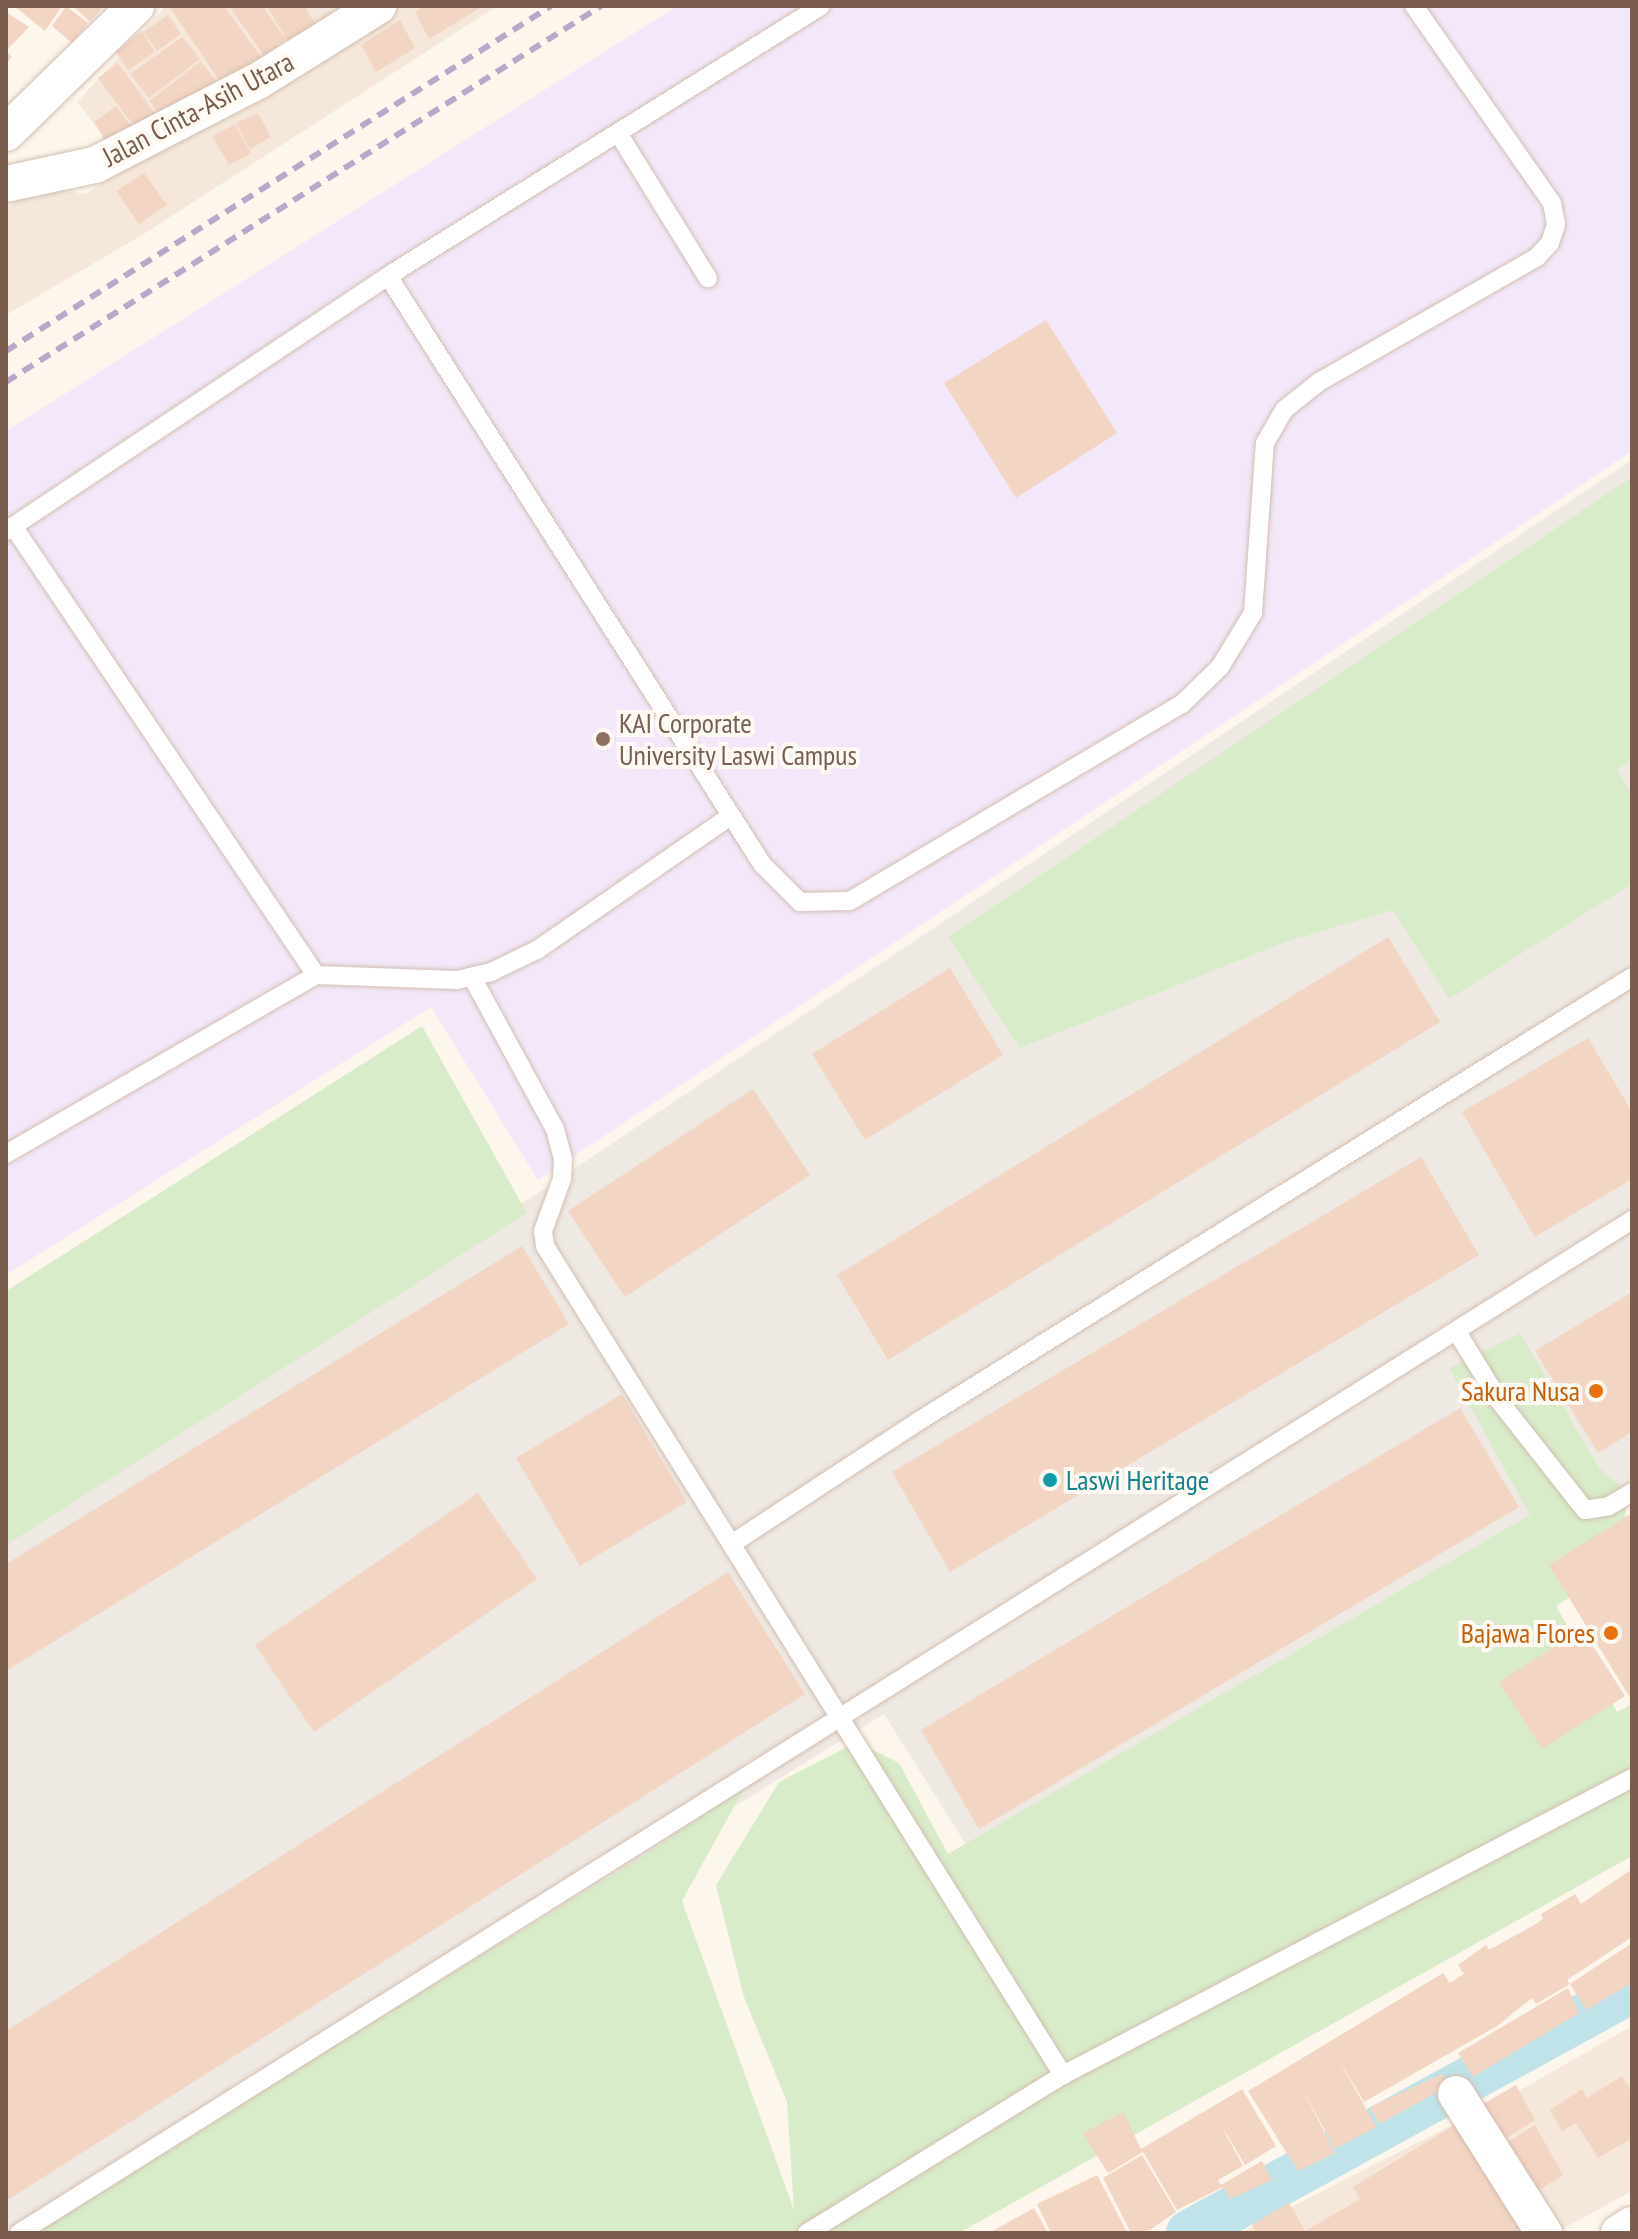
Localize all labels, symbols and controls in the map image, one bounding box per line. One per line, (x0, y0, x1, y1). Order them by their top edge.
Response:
street label: Jalan Cinta-Asih Utara (97, 45, 299, 173)
place label: KAI Corporate University Laswi Campus (619, 706, 858, 772)
marker: KAI Corporate University Laswi Campus (594, 730, 612, 748)
place label: Sakura Nusa (1461, 1374, 1580, 1408)
marker: Sakura Nusa (1587, 1382, 1605, 1400)
place label: Laswi Heritage (1066, 1463, 1209, 1497)
marker: Laswi Heritage (1041, 1471, 1059, 1489)
place label: Bajawa Flores (1461, 1616, 1595, 1650)
marker: Bajawa Flores (1602, 1624, 1620, 1642)

